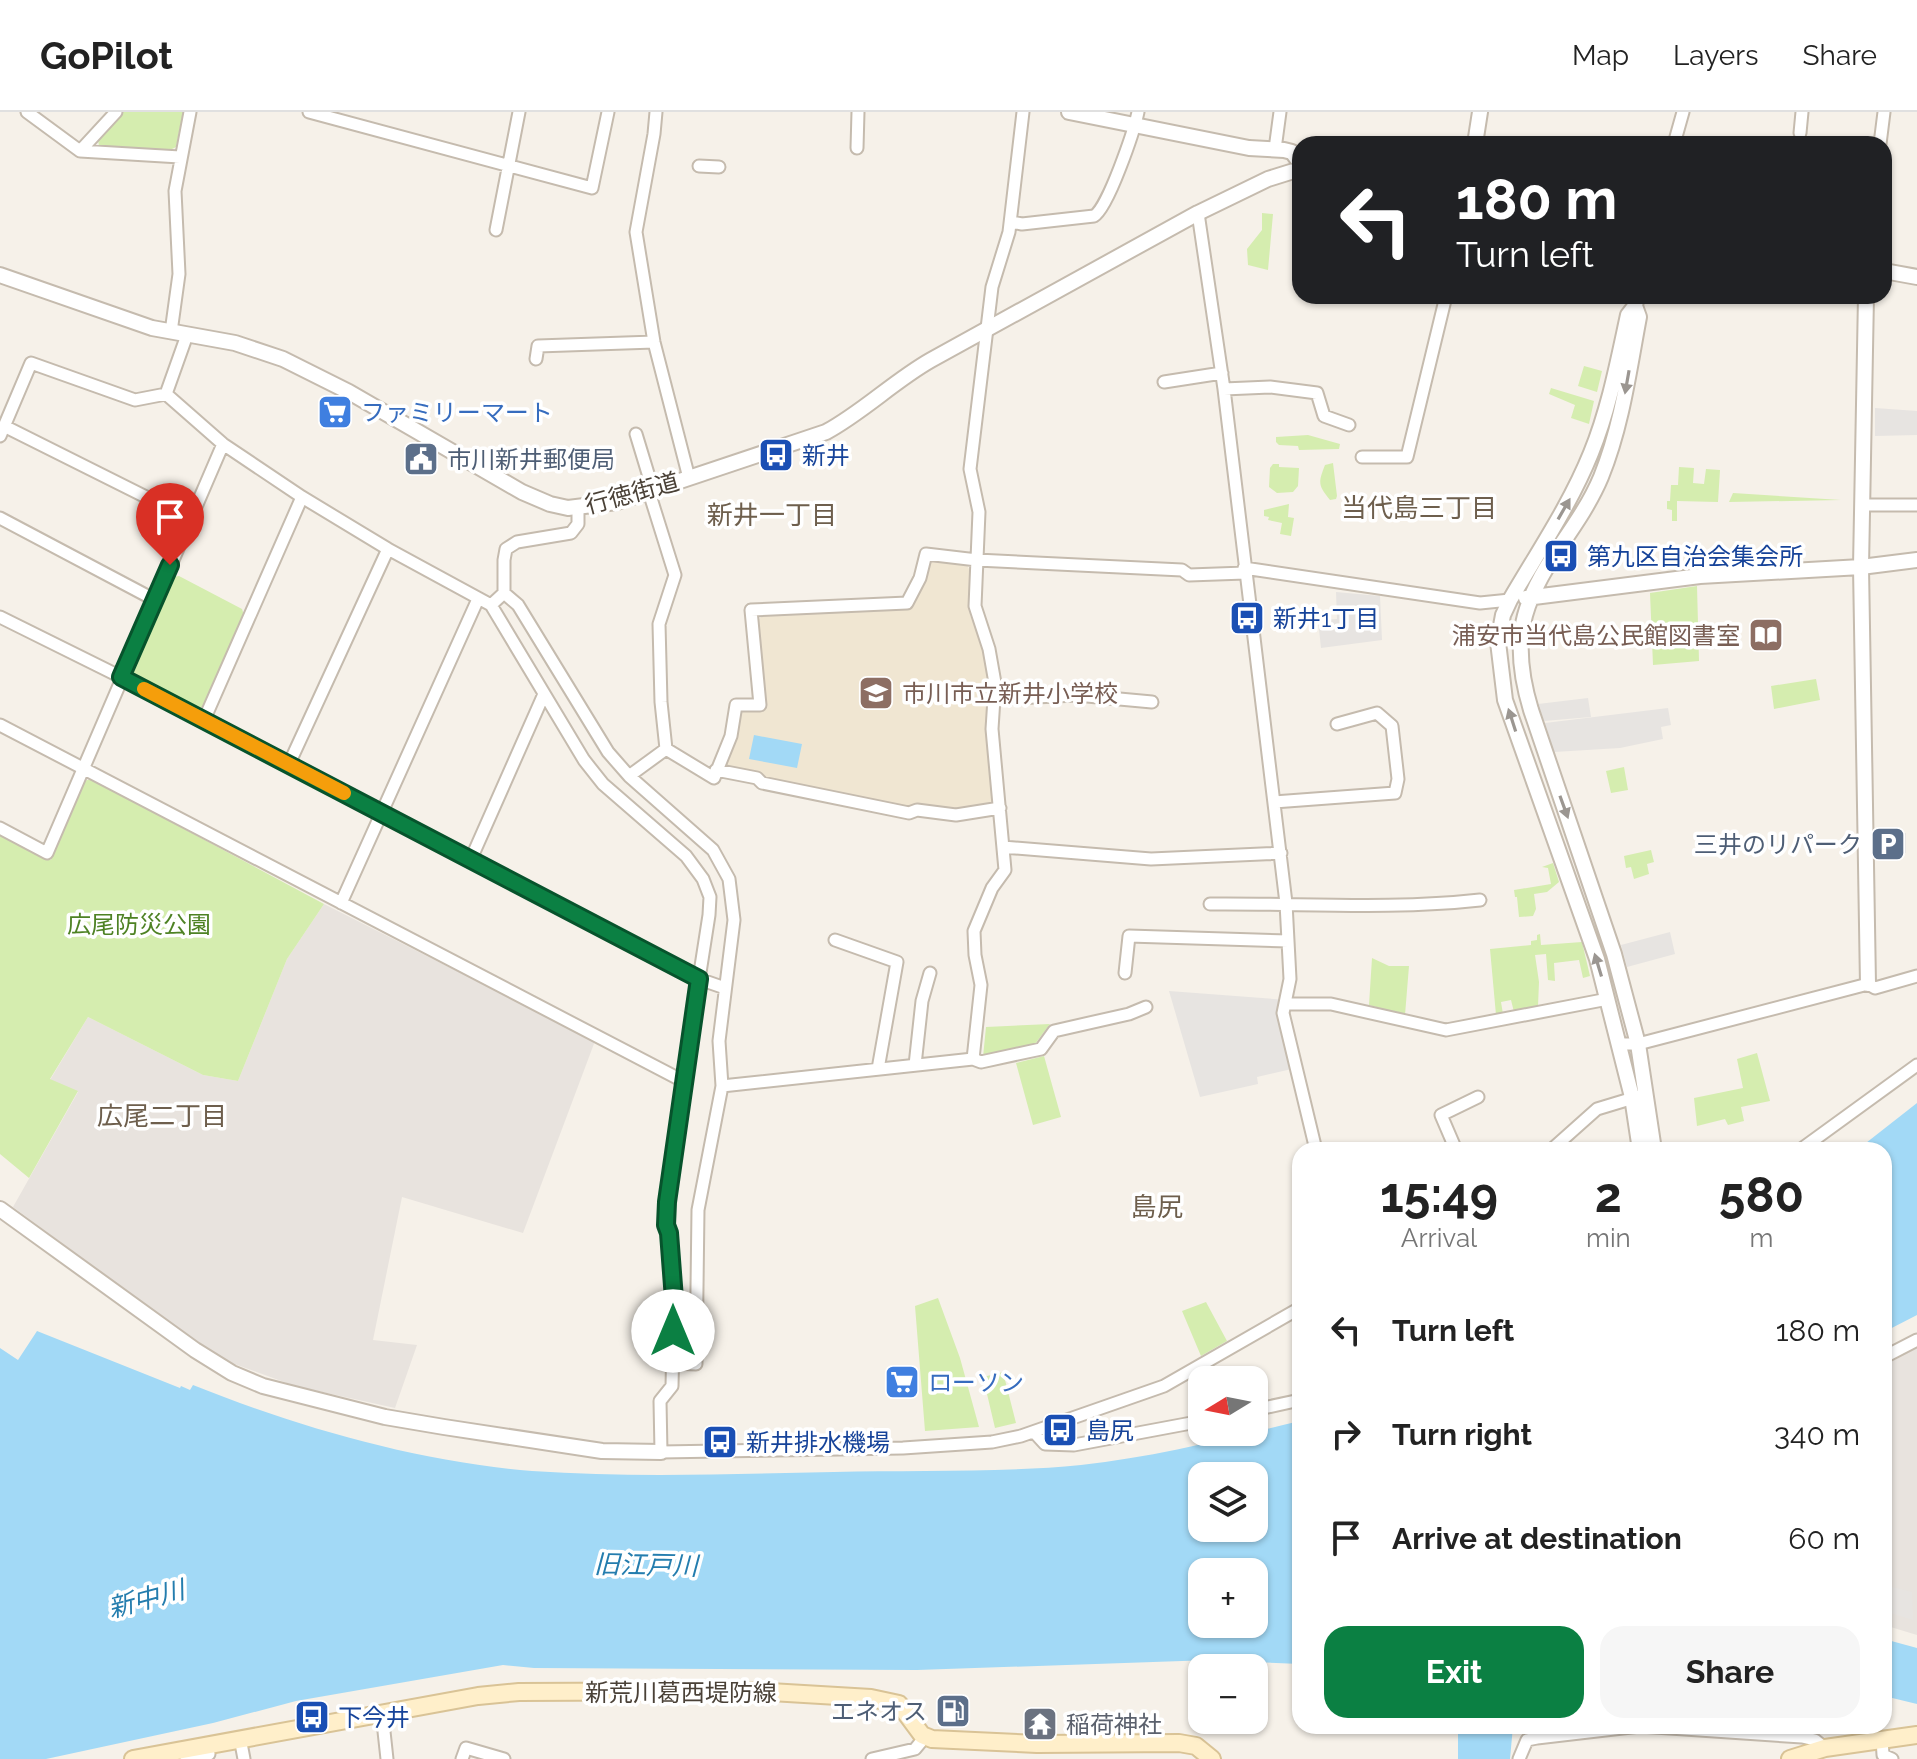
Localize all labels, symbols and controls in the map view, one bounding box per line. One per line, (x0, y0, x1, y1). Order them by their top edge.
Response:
text: GoPilot (40, 33, 173, 78)
text: Map (1572, 39, 1629, 72)
text: Layers (1673, 39, 1759, 72)
text: Share (1803, 39, 1877, 72)
text: 180 m (1456, 166, 1617, 232)
icon: left (1324, 168, 1428, 272)
text: Turn left (1456, 233, 1594, 275)
one-way arrow (1620, 370, 1633, 395)
supermarket icon: ファミリーマート (316, 393, 354, 431)
place label: ファミリーマート (361, 398, 553, 427)
bus stop icon: 新井 (757, 436, 795, 474)
public building icon: 市川新井郵便局 (402, 440, 440, 478)
place label: 新井 (802, 441, 850, 470)
place label: 市川新井郵便局 (447, 445, 615, 474)
street label: 行徳街道 (582, 467, 682, 519)
pin (136, 483, 204, 565)
district label: 当代島三丁目 (1341, 493, 1497, 523)
icon: arrive (148, 495, 192, 539)
one-way arrow (1557, 498, 1571, 520)
district label: 新井一丁目 (707, 500, 837, 530)
bus stop icon: 第九区自治会集会所 (1542, 537, 1580, 575)
place label: 第九区自治会集会所 (1587, 542, 1803, 571)
bus stop icon: 新井1丁目 (1228, 599, 1266, 637)
place label: 新井1丁目 (1273, 604, 1379, 633)
library icon: 浦安市当代島公民館図書室 (1747, 616, 1785, 654)
place label: 浦安市当代島公民館図書室 (1452, 621, 1740, 650)
school or university icon: 市川市立新井小学校 (857, 674, 895, 712)
place label: 市川市立新井小学校 (902, 679, 1118, 708)
one-way arrow (1505, 707, 1518, 731)
one-way arrow (1558, 795, 1571, 819)
parking icon: 三井のリパーク (1869, 825, 1907, 863)
place label: 三井のリパーク (1694, 830, 1862, 859)
park label: 広尾防災公園 (67, 910, 211, 939)
one-way arrow (1591, 953, 1604, 977)
district label: 広尾二丁目 (97, 1101, 227, 1131)
text: 15:49 (1380, 1167, 1498, 1223)
text: 2 (1595, 1167, 1622, 1223)
text: 580 (1719, 1167, 1804, 1223)
district label: 島尻 (1131, 1192, 1183, 1222)
text: Arrival (1401, 1223, 1477, 1253)
text: min (1586, 1223, 1631, 1253)
text: m (1749, 1223, 1773, 1253)
position arrow (631, 1289, 715, 1373)
icon: left (1324, 1308, 1368, 1352)
text: Turn left (1392, 1313, 1514, 1348)
text: 180 m (1776, 1313, 1860, 1348)
supermarket icon: ローソン (883, 1363, 921, 1401)
north arrow (1188, 1366, 1268, 1446)
map controls (1188, 1366, 1268, 1734)
place label: ローソン (928, 1368, 1024, 1397)
bus stop icon: 島尻 (1041, 1411, 1079, 1449)
icon: right (1324, 1412, 1368, 1456)
place label: 島尻 (1086, 1416, 1134, 1445)
text: Turn right (1392, 1417, 1532, 1452)
text: 340 m (1774, 1417, 1860, 1452)
bus stop icon: 新井排水機場 (701, 1423, 739, 1461)
place label: 新井排水機場 (746, 1428, 890, 1457)
button: layers (1188, 1462, 1268, 1542)
icon: arrive (1324, 1516, 1368, 1560)
text: Arrive at destination (1392, 1521, 1682, 1556)
text: 60 m (1788, 1521, 1860, 1556)
water label: 旧江戸川 (594, 1549, 701, 1581)
button: + (1188, 1558, 1268, 1638)
water label: 新中川 (104, 1574, 190, 1624)
button: Exit (1324, 1626, 1584, 1718)
button: Share (1600, 1626, 1860, 1718)
button: − (1188, 1654, 1268, 1734)
street label: 新荒川葛西堤防線 (585, 1678, 777, 1707)
fuel station icon: エネオス (934, 1692, 972, 1730)
place label: エネオス (831, 1697, 927, 1726)
bus stop icon: 下今井 (293, 1698, 331, 1736)
place label: 下今井 (338, 1703, 410, 1732)
temple icon: 稲荷神社 (1021, 1705, 1059, 1743)
place label: 稲荷神社 (1066, 1710, 1162, 1739)

